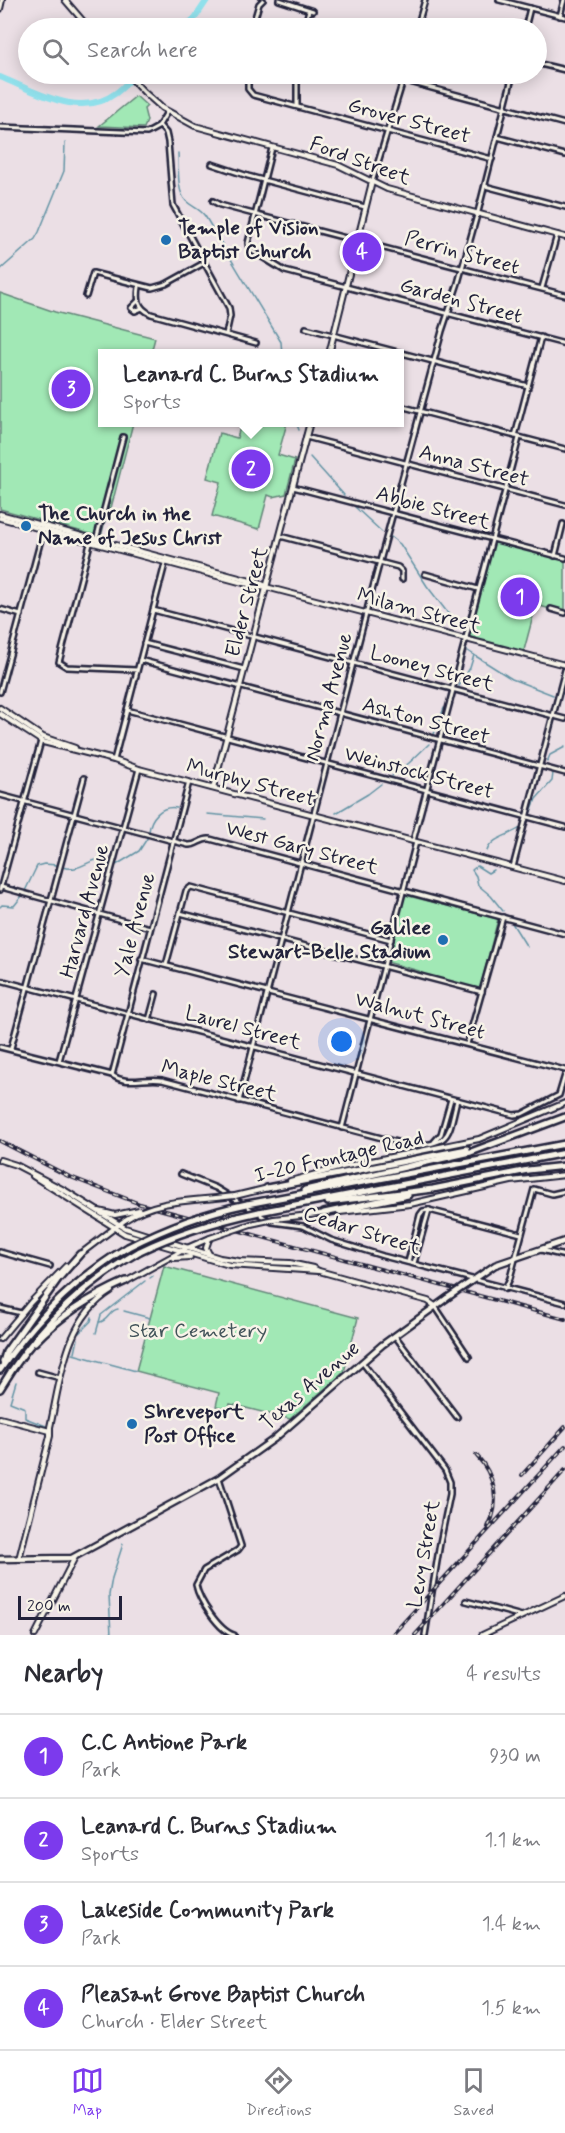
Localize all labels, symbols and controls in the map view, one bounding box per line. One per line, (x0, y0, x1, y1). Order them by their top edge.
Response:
search box (18, 18, 547, 84)
icon: search (39, 35, 72, 68)
text: Search here (87, 37, 198, 65)
street label: Grover Street (345, 91, 473, 151)
street label: Ford Street (306, 130, 415, 192)
place label: Temple of Vision Baptist Church (178, 214, 318, 266)
street label: Perrin Street (402, 224, 523, 282)
pin: 4 (342, 230, 382, 274)
marker: Temple of Vision Baptist Church (159, 233, 173, 247)
street label: Garden Street (397, 271, 525, 331)
popup (98, 349, 404, 427)
text: Leanard C. Burns Stadium (123, 361, 379, 389)
pin: 3 (52, 366, 90, 412)
text: Sports (123, 389, 181, 416)
street label: Anna Street (416, 438, 532, 494)
pin: 2 (232, 446, 270, 492)
street label: Abbie Street (373, 479, 494, 537)
place label: The Church in the Name of Jesus Christ (38, 500, 222, 552)
marker: The Church in the Name of Jesus Christ (19, 519, 33, 533)
street label: Elder Street (219, 543, 275, 660)
pin: 1 (500, 574, 540, 620)
street label: Milam Street (354, 581, 485, 641)
street label: Norma Avenue (298, 630, 360, 764)
street label: Looney Street (367, 639, 498, 699)
street label: Ashton Street (359, 691, 493, 751)
street label: Weinstock Street (341, 740, 497, 806)
street label: Murphy Street (183, 752, 319, 814)
street label: West Gary Street (223, 814, 382, 882)
street label: Harvard Avenue (54, 841, 116, 981)
street label: Yale Avenue (108, 869, 162, 981)
place label: Galilee Stewart-Belle Stadium (228, 914, 431, 966)
marker: Galilee Stewart-Belle Stadium (436, 933, 450, 947)
street label: Walnut Street (352, 985, 488, 1047)
street label: Laurel Street (182, 999, 305, 1057)
your location (327, 1027, 356, 1056)
street label: Maple Street (158, 1053, 280, 1109)
street label: I-20 Frontage Road (252, 1124, 427, 1191)
street label: Cedar Street (300, 1200, 425, 1262)
park label: Star Cemetery (129, 1317, 267, 1345)
street label: Texas Avenue (254, 1335, 366, 1437)
place label: Shreveport Post Office (144, 1398, 245, 1450)
marker: Shreveport Post Office (125, 1417, 139, 1431)
street label: Levy Street (401, 1497, 447, 1610)
scale bar (18, 1593, 122, 1620)
text: 200 m (27, 1596, 71, 1617)
text: Nearby (24, 1657, 103, 1691)
text: 4 results (466, 1661, 541, 1688)
text: C.C Antione Park (81, 1729, 247, 1757)
text: 1 (39, 1743, 48, 1770)
text: 930 m (489, 1743, 541, 1770)
text: Park (81, 1757, 121, 1784)
text: Leanard C. Burns Stadium (81, 1813, 337, 1841)
text: 2 (39, 1827, 48, 1854)
text: 1.1 km (484, 1827, 541, 1854)
text: Sports (81, 1841, 139, 1868)
text: Lakeside Community Park (81, 1897, 334, 1925)
text: 3 (39, 1911, 48, 1938)
text: 1.4 km (482, 1911, 541, 1938)
text: Park (81, 1925, 121, 1952)
text: Pleasant Grove Baptist Church (81, 1981, 365, 2009)
text: 4 (38, 1995, 49, 2022)
text: 1.5 km (481, 1995, 541, 2022)
text: Church · Elder Street (81, 2009, 267, 2036)
tab: Map (71, 2064, 104, 2121)
tab: Directions (246, 2064, 312, 2121)
tab: Saved (454, 2064, 494, 2121)

